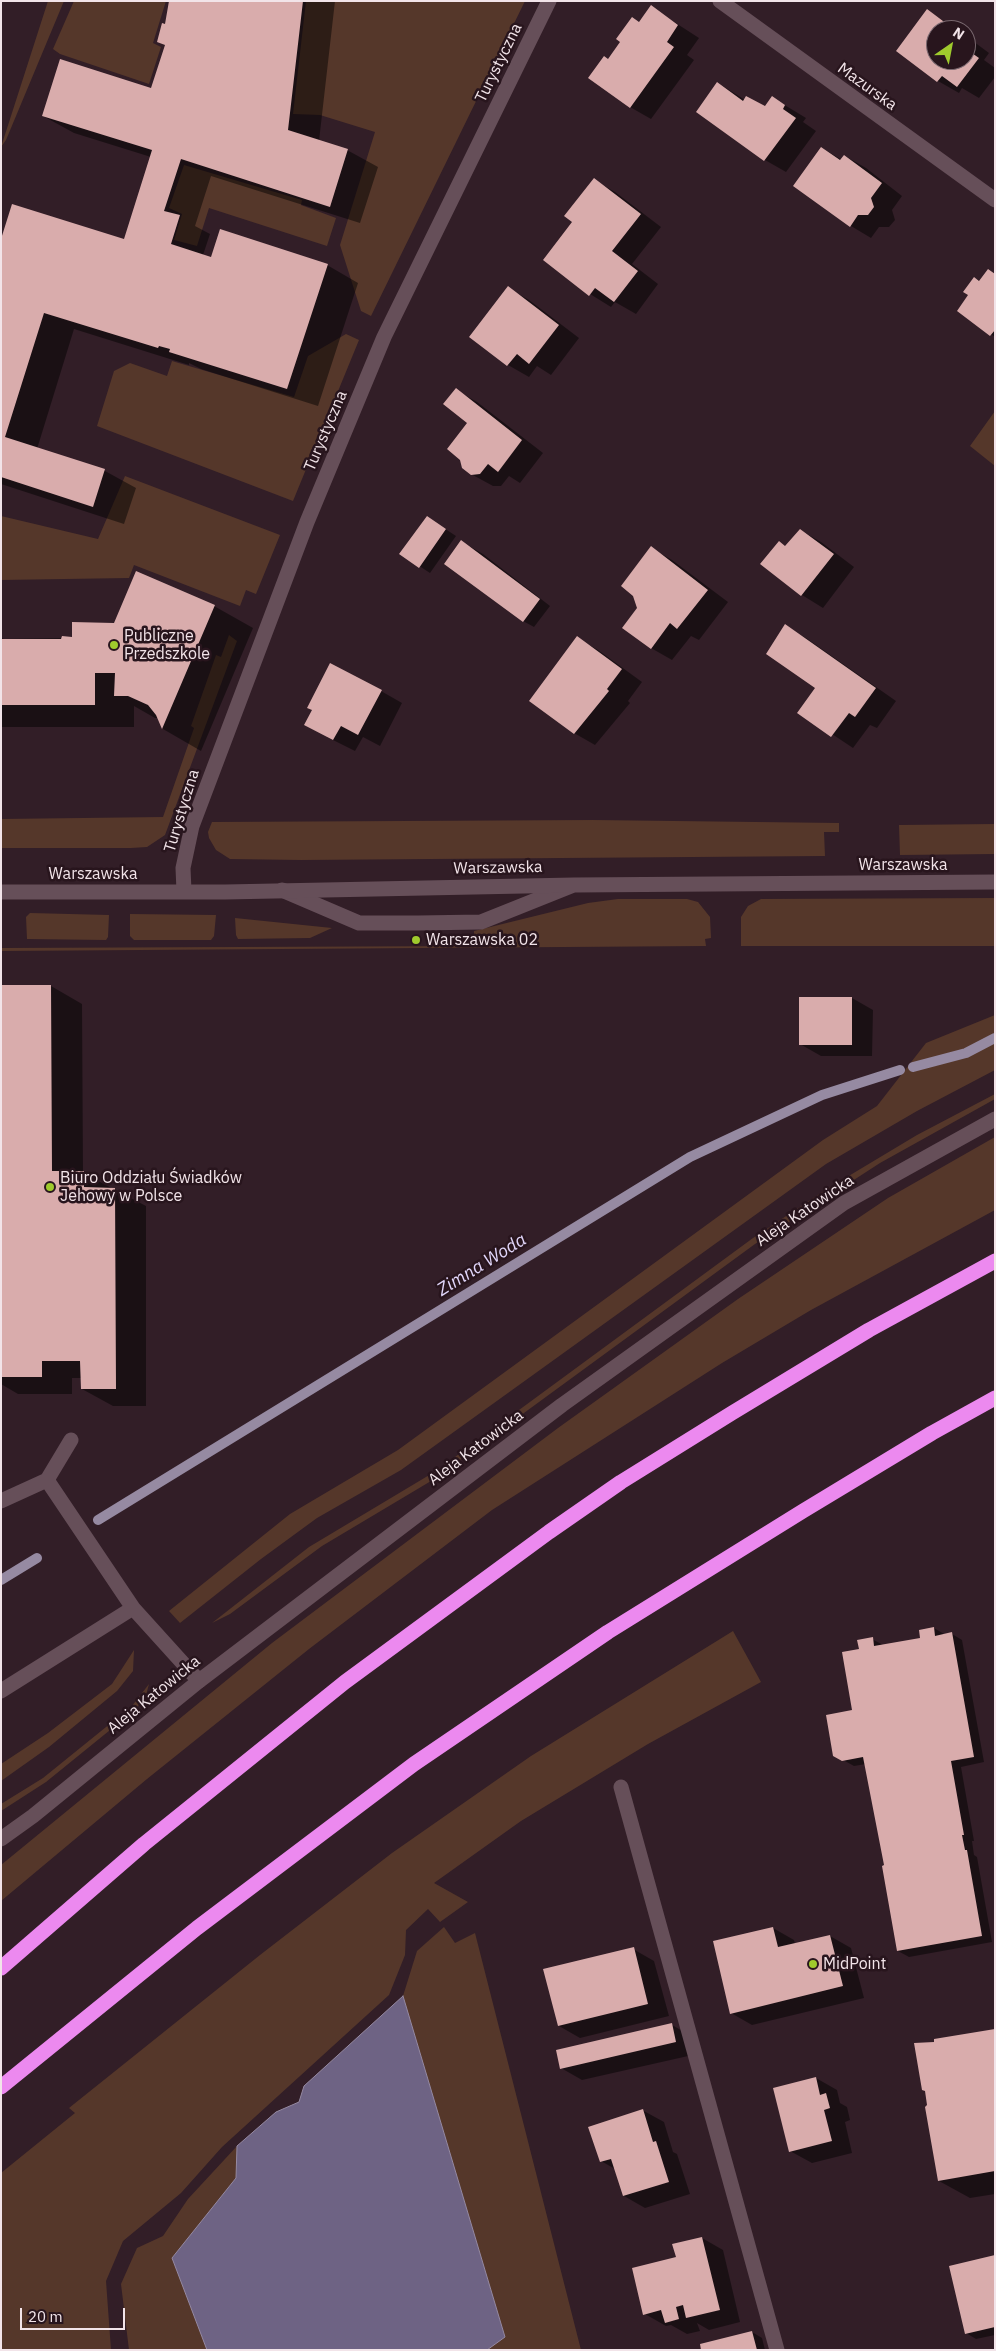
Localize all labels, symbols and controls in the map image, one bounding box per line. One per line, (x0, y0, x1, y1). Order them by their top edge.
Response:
street label: Turystyczna (472, 20, 526, 106)
north arrow (926, 20, 976, 70)
text: N (949, 23, 968, 44)
street label: Mazurska (834, 59, 900, 115)
street label: Turystyczna (300, 388, 352, 474)
place label: Publiczne Przedszkole (124, 626, 210, 664)
marker: Publiczne Przedszkole (108, 639, 120, 651)
street label: Turystyczna (160, 767, 204, 855)
street label: Warszawska (858, 855, 948, 875)
street label: Warszawska (453, 858, 543, 878)
street label: Warszawska (48, 864, 138, 884)
place label: Warszawska 02 (426, 930, 538, 950)
marker: Warszawska 02 (410, 934, 422, 946)
place label: Biuro Oddziału Świadków Jehowy w Polsce (60, 1168, 242, 1206)
street label: Aleja Katowicka (752, 1171, 858, 1251)
marker: Biuro Oddziału Świadków Jehowy w Polsce (44, 1181, 56, 1193)
water label: Zimna Woda (433, 1229, 531, 1301)
street label: Aleja Katowicka (425, 1406, 527, 1490)
street label: Aleja Katowicka (104, 1652, 204, 1738)
place label: MidPoint (823, 1954, 886, 1974)
marker: MidPoint (807, 1958, 819, 1970)
scale bar (22, 2298, 128, 2330)
text: 20 m (28, 2307, 63, 2326)

